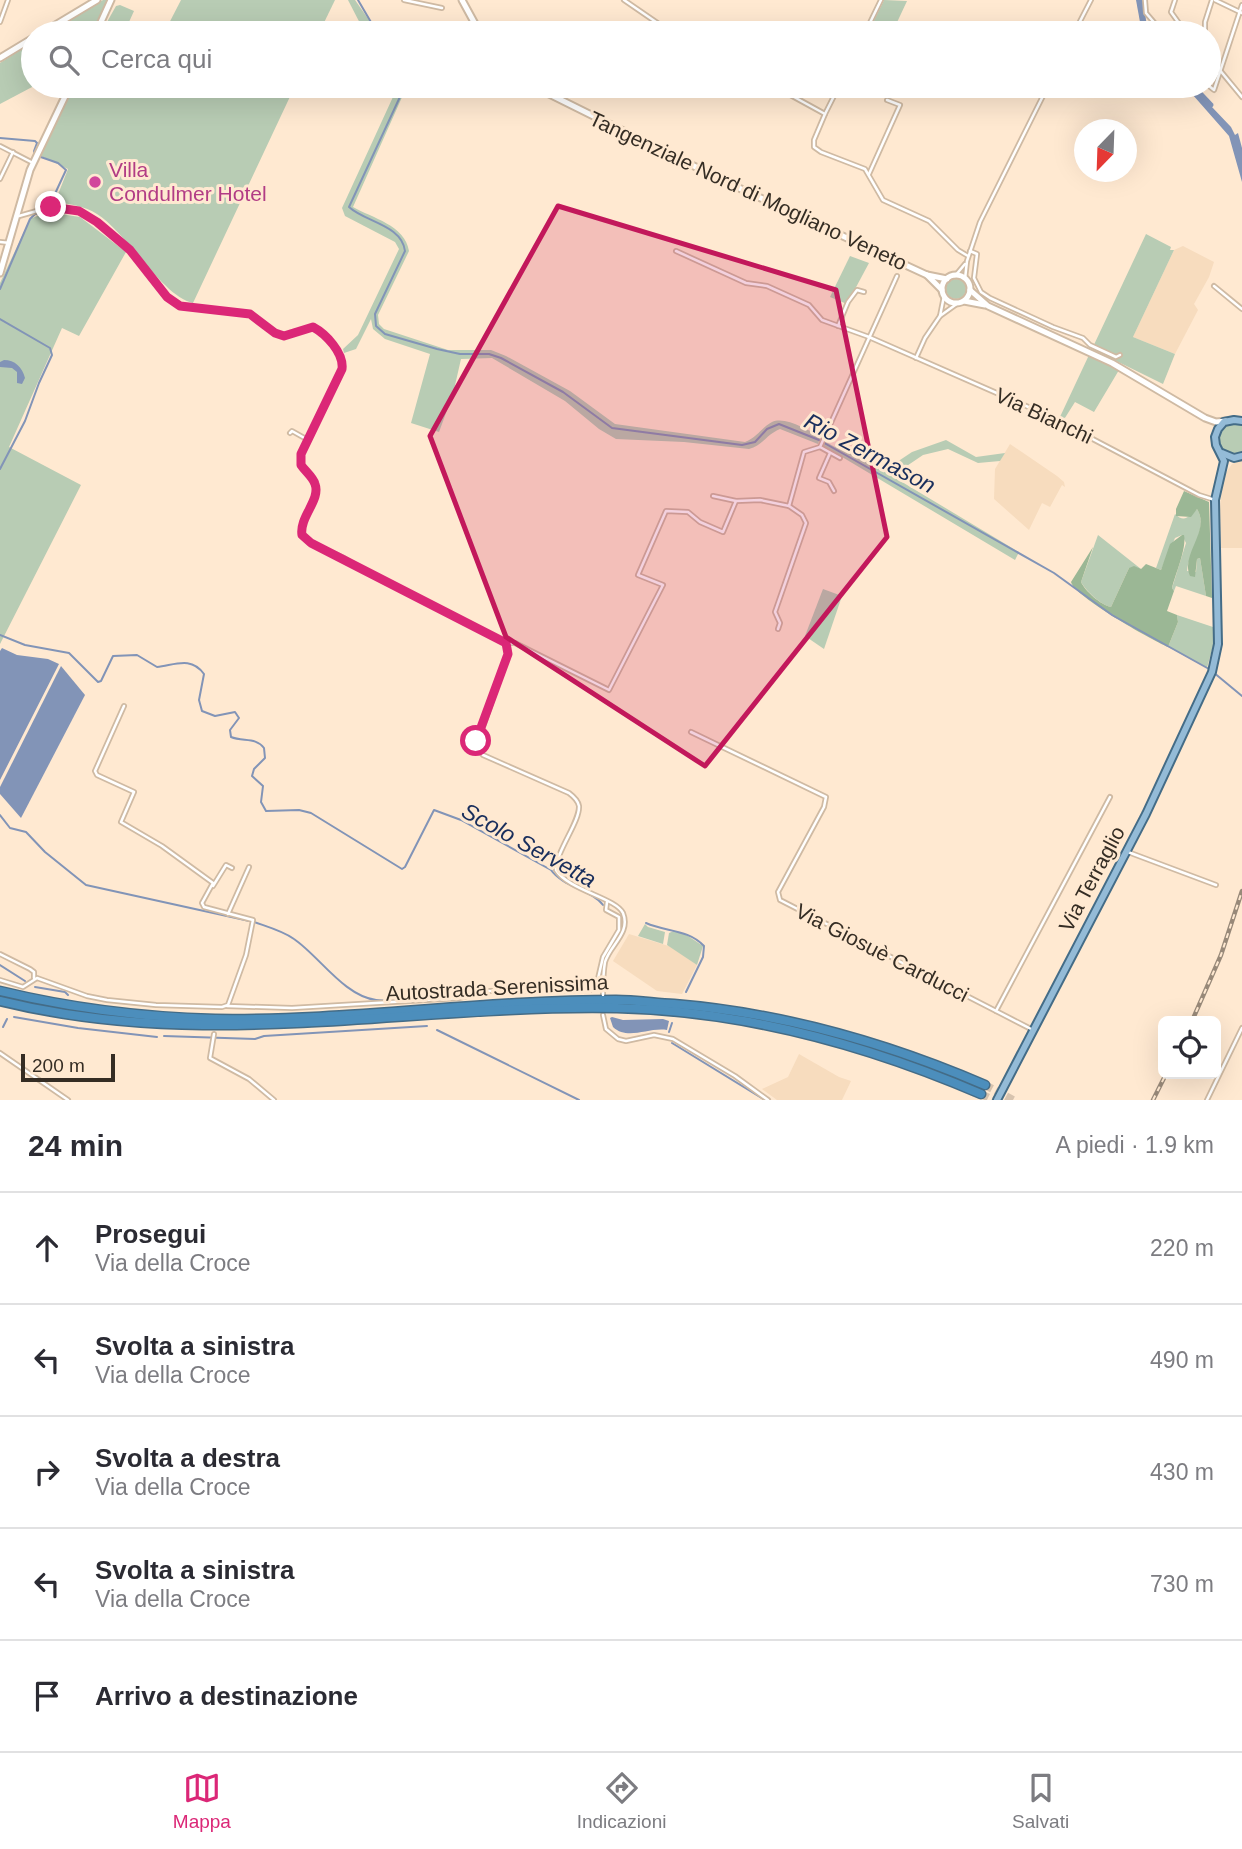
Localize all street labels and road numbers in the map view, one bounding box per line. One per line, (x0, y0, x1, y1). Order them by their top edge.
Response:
street label: Tangenziale Nord di Mogliano Veneto (586, 107, 911, 274)
street label: Via Bianchi (992, 383, 1097, 448)
street label: Via Terraglio (1054, 822, 1129, 935)
street label: Via Giosuè Carducci (792, 899, 973, 1006)
street label: Autostrada Serenissima (385, 970, 609, 1005)

